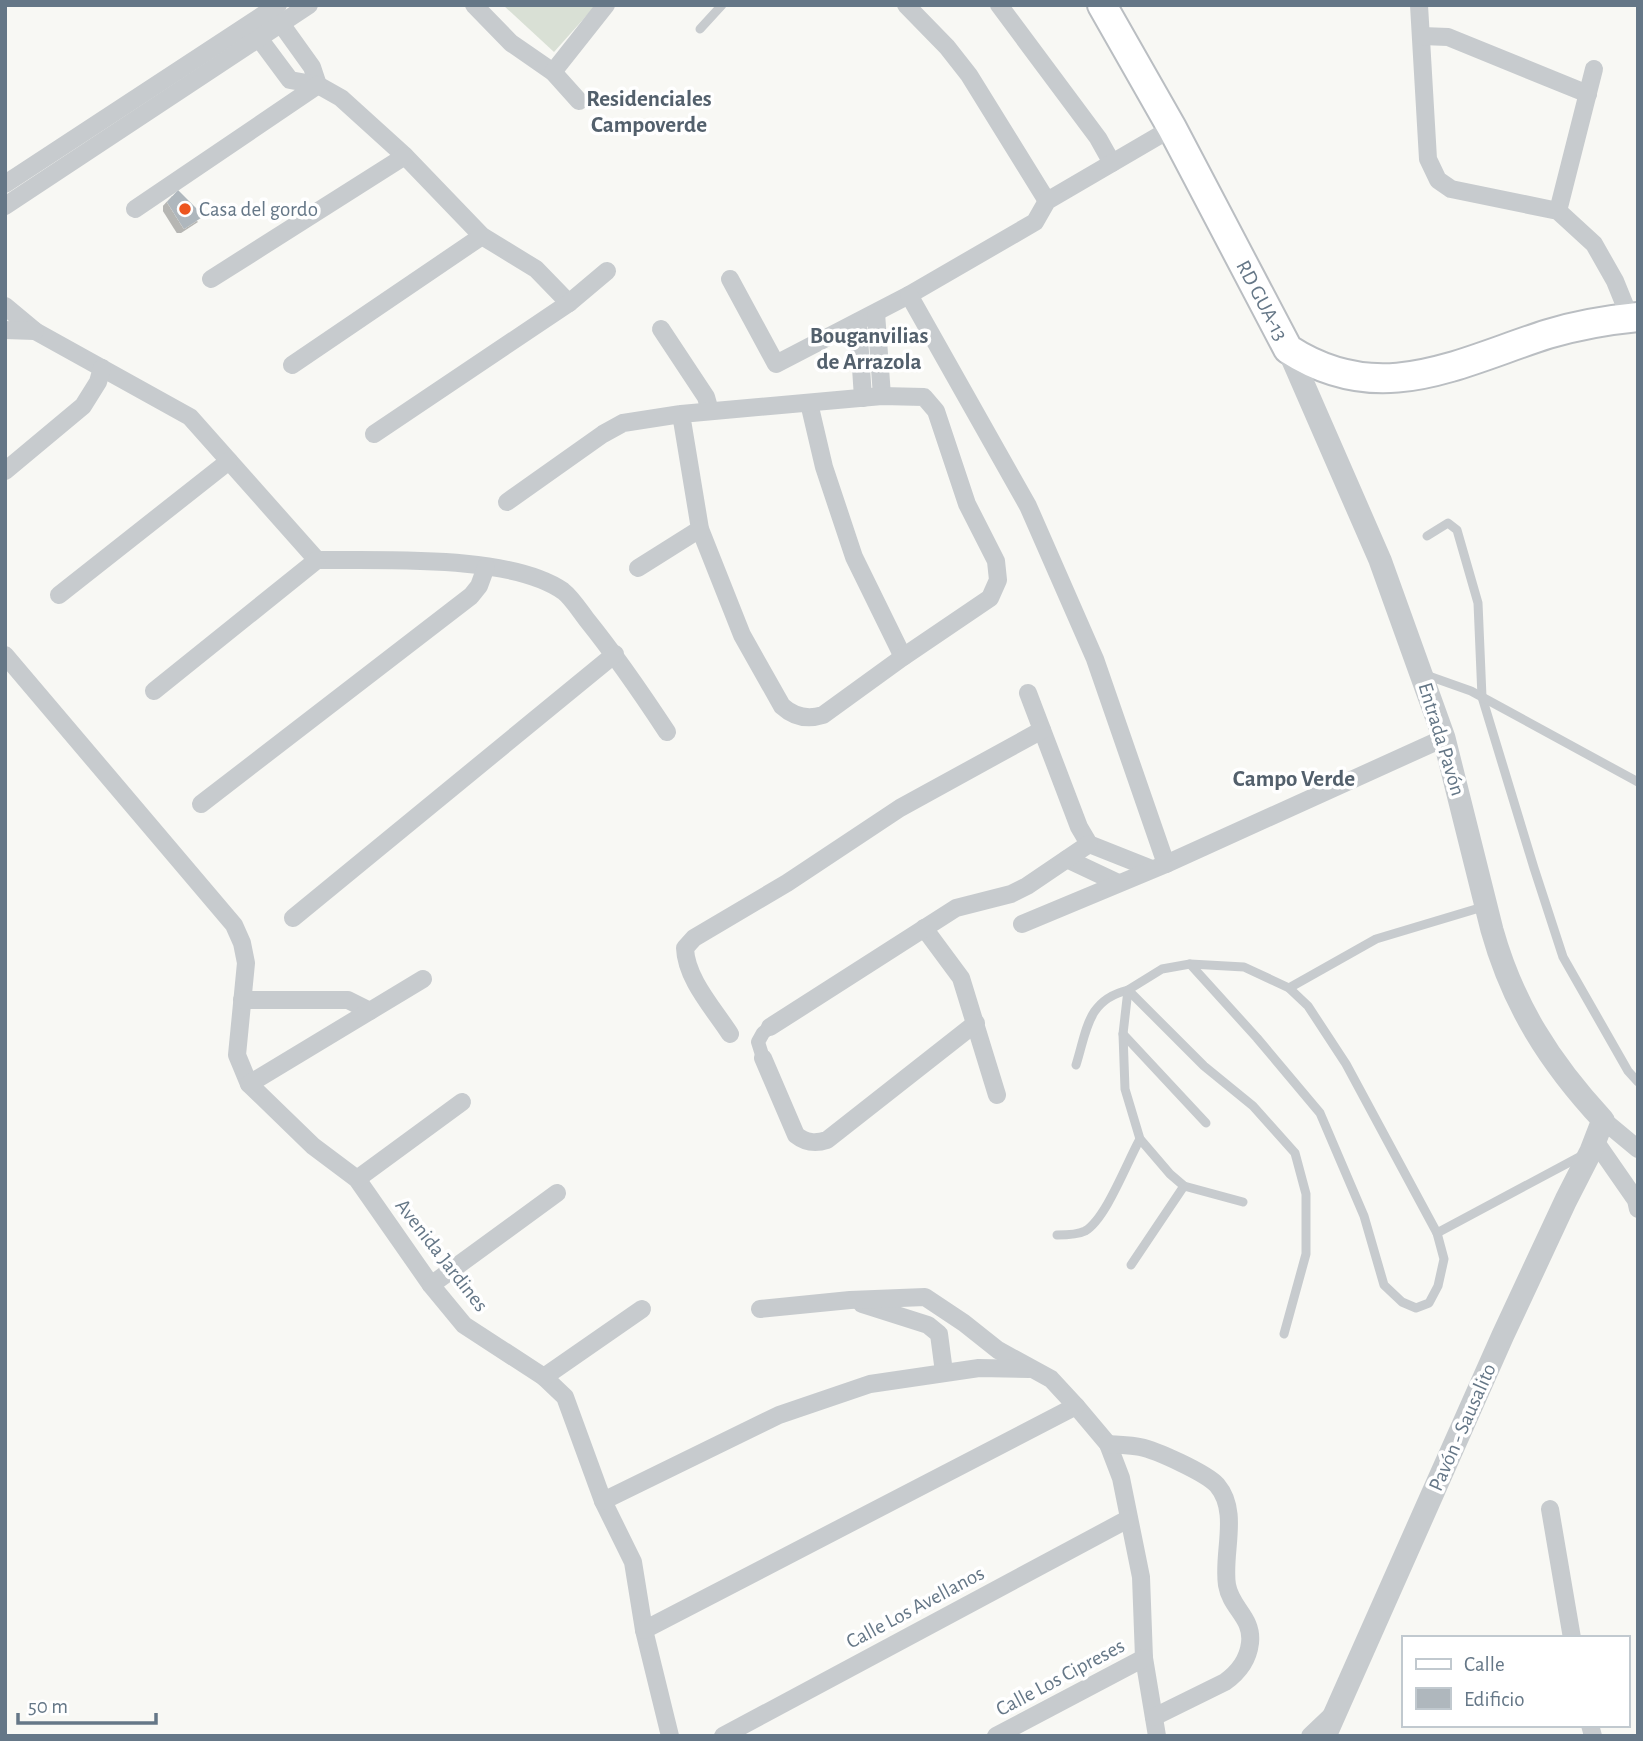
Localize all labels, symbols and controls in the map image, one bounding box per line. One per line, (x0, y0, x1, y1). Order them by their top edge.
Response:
district label: Residenciales Campoverde (586, 88, 712, 137)
place label: Casa del gordo (199, 199, 318, 220)
marker: Casa del gordo (177, 201, 193, 217)
street label: RD GUA-13 (1232, 257, 1292, 344)
district label: Bouganvilias de Arrazola (810, 325, 929, 374)
street label: Entrada Pavón (1414, 680, 1469, 798)
district label: Campo Verde (1233, 768, 1355, 791)
street label: Avenida Jardines (391, 1195, 492, 1316)
street label: Pavón - Sausalito (1425, 1360, 1500, 1494)
street label: Calle Los Avellanos (843, 1562, 988, 1653)
street label: Calle Los Cipreses (992, 1635, 1128, 1720)
legend (1402, 1636, 1629, 1727)
text: Calle (1464, 1654, 1505, 1675)
scale bar (18, 1682, 156, 1726)
text: Edificio (1464, 1689, 1525, 1710)
text: 50 m (28, 1696, 68, 1717)

